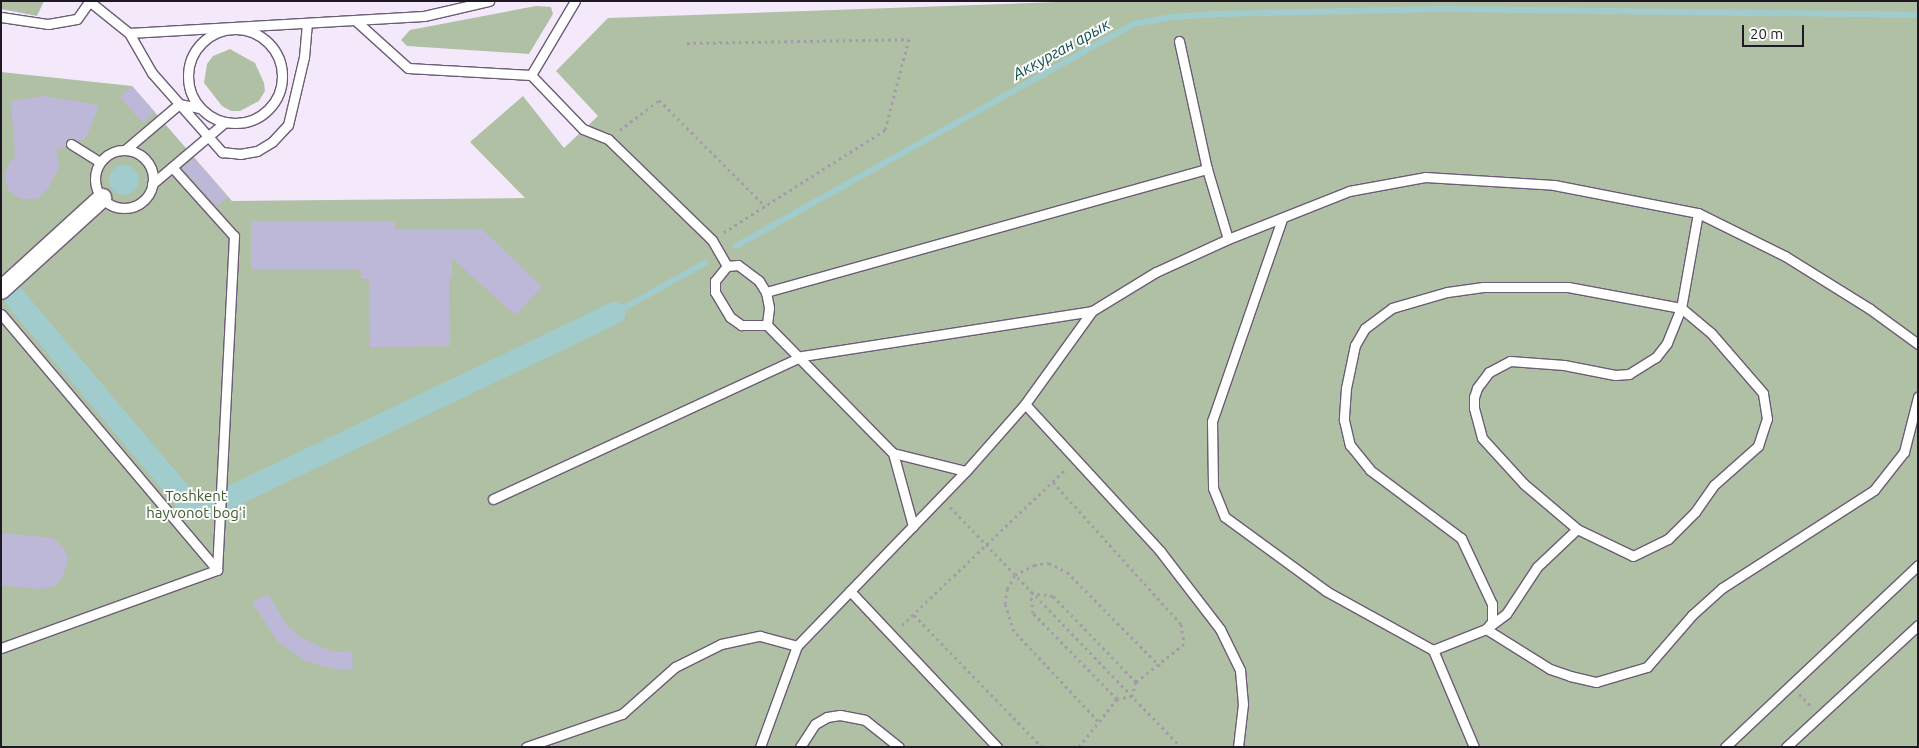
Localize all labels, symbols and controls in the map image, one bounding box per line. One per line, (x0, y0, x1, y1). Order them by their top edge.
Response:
water label: Аккурган арык (1009, 14, 1113, 84)
scale bar (1744, 15, 1806, 47)
text: 20 m (1750, 25, 1783, 42)
park label: Toshkent hayvonot bogʻi (146, 486, 246, 521)

